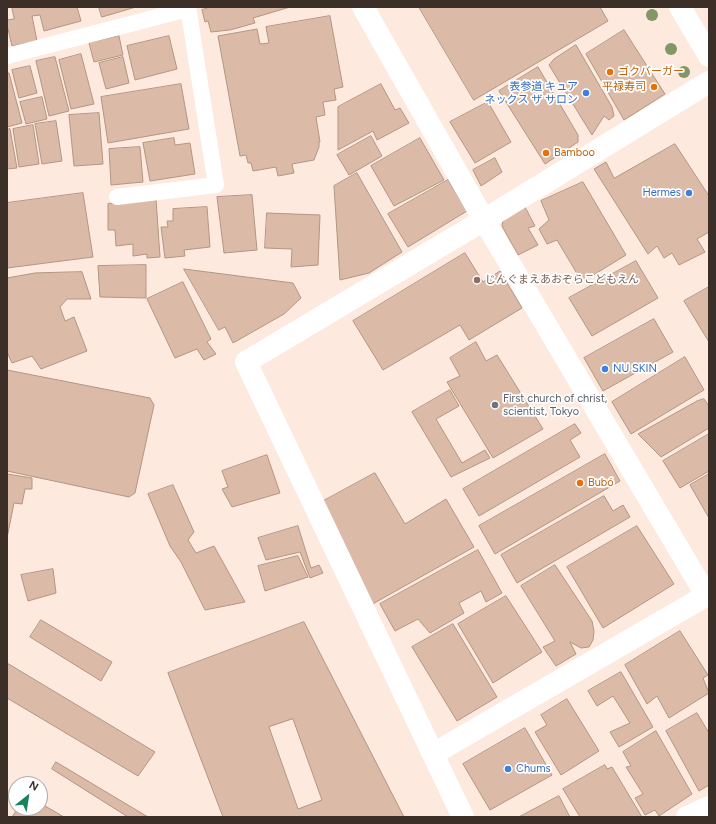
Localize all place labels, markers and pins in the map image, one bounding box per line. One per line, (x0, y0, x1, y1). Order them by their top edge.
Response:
place label: ゴクバーガー (618, 65, 684, 79)
marker: ゴクバーガー (605, 67, 615, 77)
place label: 表参道 キュア ネックス ザ サロン (485, 80, 578, 106)
place label: 平禄寿司 (602, 80, 646, 94)
marker: 平禄寿司 (649, 82, 659, 92)
marker: 表参道 キュア ネックス ザ サロン (581, 88, 591, 98)
place label: Bamboo (554, 146, 595, 160)
marker: Bamboo (541, 148, 551, 158)
place label: Hermes (643, 186, 681, 200)
marker: Hermes (684, 188, 694, 198)
place label: じんぐまえあおぞらこどもえん (485, 273, 639, 287)
marker: じんぐまえあおぞらこどもえん (472, 275, 482, 285)
place label: NU SKIN (613, 362, 657, 376)
marker: NU SKIN (600, 364, 610, 374)
place label: First church of christ, scientist, Tokyo (503, 392, 607, 418)
marker: First church of christ, scientist, Tokyo (490, 400, 500, 410)
place label: Bubó (588, 476, 614, 490)
marker: Bubó (575, 478, 585, 488)
place label: Chums (516, 762, 551, 776)
marker: Chums (503, 764, 513, 774)

